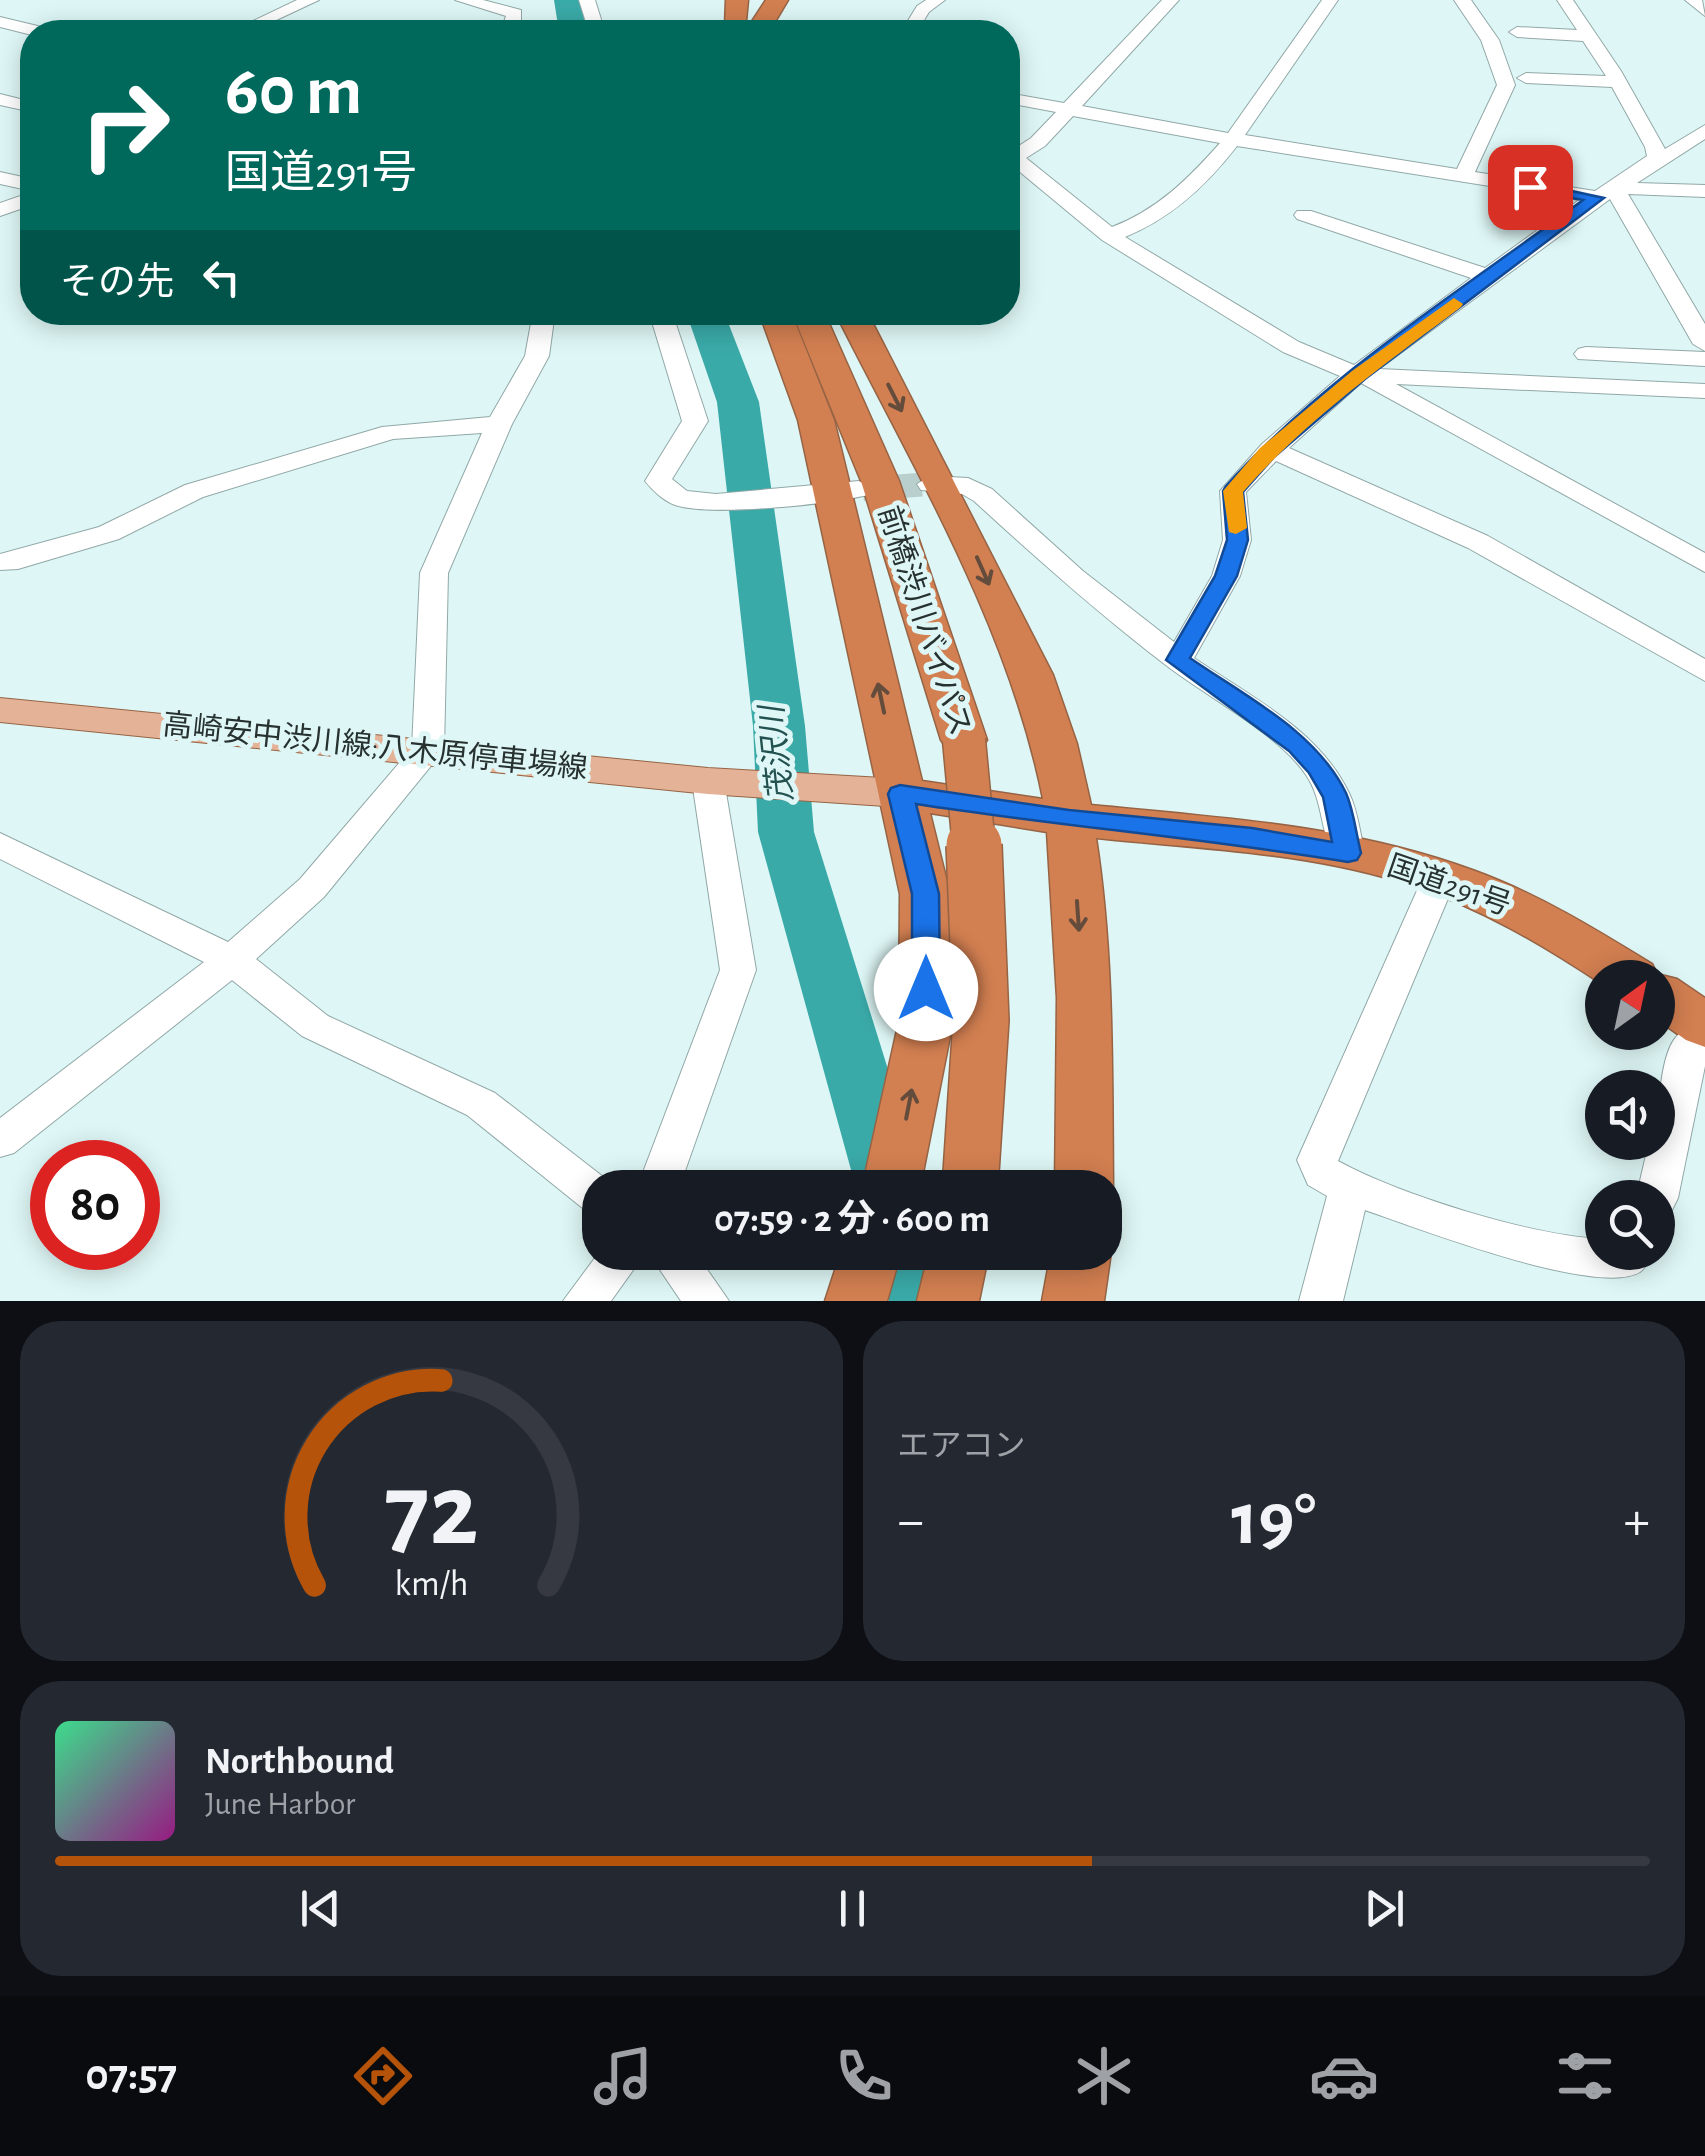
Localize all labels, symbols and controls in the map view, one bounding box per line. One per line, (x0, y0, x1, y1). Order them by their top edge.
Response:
text: 60 m (225, 57, 362, 127)
icon: right (60, 60, 190, 190)
pin (1488, 145, 1573, 230)
text: 国道291号 (225, 151, 417, 196)
icon: arrive (1503, 160, 1558, 215)
icon: left (194, 250, 249, 305)
text: その先 (60, 264, 174, 302)
one-way arrow (886, 382, 905, 412)
street label: 前橋渋川バイパス (873, 502, 977, 739)
one-way arrow (975, 555, 993, 586)
one-way arrow (870, 683, 889, 715)
water label: 茂沢川 (755, 702, 798, 804)
street label: 高崎安中渋川線;八木原停車場線 (161, 708, 589, 784)
street label: 国道291号 (1384, 850, 1515, 921)
one-way arrow (1068, 900, 1087, 932)
position arrow (874, 937, 978, 1041)
north arrow (1585, 960, 1675, 1050)
map controls (1585, 960, 1675, 1270)
button: sound (1585, 1070, 1675, 1160)
one-way arrow (901, 1089, 920, 1121)
speed limit sign: 80 (30, 1140, 160, 1270)
button: search (1585, 1180, 1675, 1270)
text: 07:59 · 2 分 · 600 m (714, 1201, 990, 1239)
text: エアコン (898, 1430, 1026, 1462)
text: 72 (384, 1460, 478, 1564)
text: 19° (1231, 1483, 1316, 1558)
text: − (898, 1494, 924, 1549)
text: + (1624, 1494, 1650, 1549)
text: km/h (394, 1566, 468, 1602)
text: Northbound (205, 1743, 394, 1781)
text: June Harbor (205, 1788, 355, 1820)
icon: previous (293, 1881, 348, 1936)
icon: pause (825, 1881, 880, 1936)
icon: next (1357, 1881, 1412, 1936)
icon: directions (348, 2041, 418, 2111)
icon: music (588, 2041, 658, 2111)
icon: phone (829, 2041, 899, 2111)
icon: climate (1069, 2041, 1139, 2111)
icon: car (1309, 2041, 1379, 2111)
icon: filters (1550, 2041, 1620, 2111)
text: 07:57 (85, 2053, 177, 2098)

